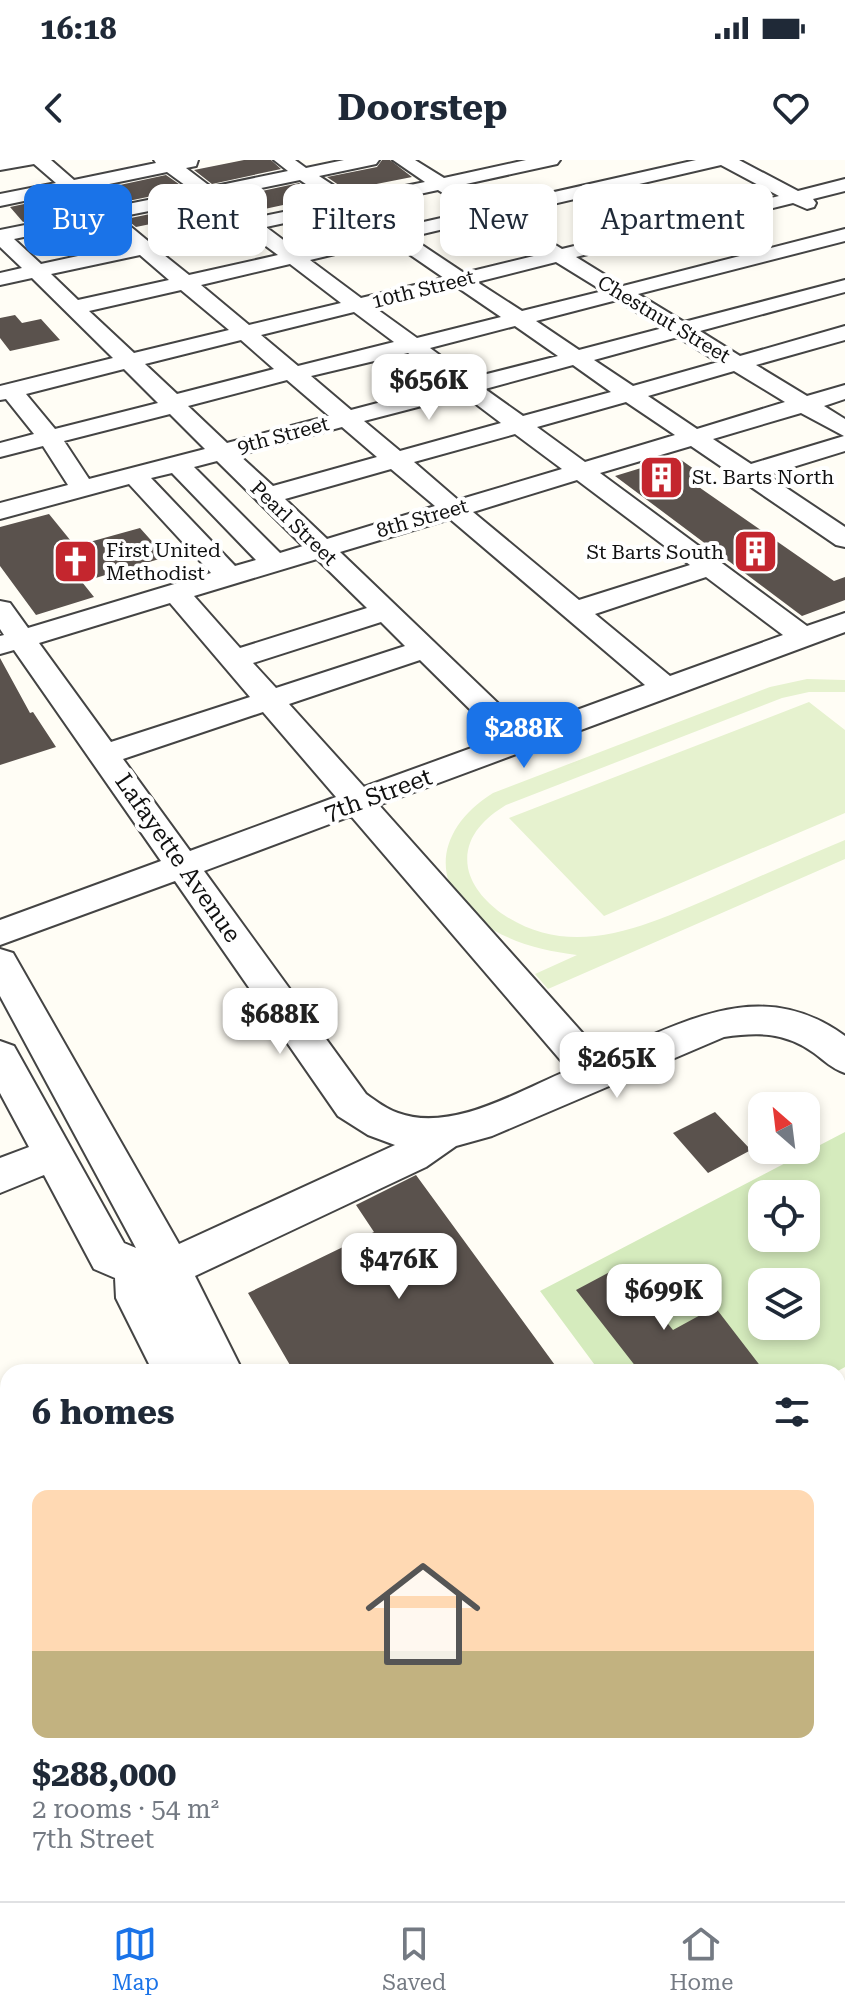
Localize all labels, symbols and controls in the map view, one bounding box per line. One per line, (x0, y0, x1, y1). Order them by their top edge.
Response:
text: 16:18 (40, 11, 117, 46)
icon: back (32, 86, 76, 130)
icon: heart (769, 86, 813, 130)
text: Doorstep (338, 87, 508, 129)
chip: Buy (24, 184, 132, 256)
chip: Rent (148, 184, 267, 256)
chip: Filters (283, 184, 424, 256)
chip: New (440, 184, 557, 256)
chip: Apartment (573, 184, 773, 256)
street label: 10th Street (369, 265, 477, 313)
street label: Chestnut Street (593, 270, 735, 368)
pin: $656K (373, 354, 485, 422)
text: $656K (390, 365, 468, 395)
street label: 9th Street (234, 411, 332, 459)
building icon: St. Barts North (637, 453, 685, 501)
place label: St. Barts North (692, 465, 834, 489)
street label: Pearl Street (246, 476, 343, 571)
street label: 8th Street (374, 493, 471, 542)
building icon: St Barts South (731, 528, 779, 576)
church icon: First United Methodist (51, 538, 99, 586)
place label: First United Methodist (106, 538, 221, 585)
place label: St Barts South (587, 540, 724, 564)
pin: $288K (468, 702, 580, 770)
text: $288K (485, 713, 563, 743)
street label: 7th Street (320, 763, 436, 827)
street label: Lafayette Avenue (109, 768, 247, 948)
pin: $688K (224, 988, 336, 1056)
text: $688K (241, 999, 319, 1029)
pin: $265K (561, 1032, 673, 1100)
text: $265K (578, 1043, 656, 1073)
north arrow (748, 1092, 820, 1164)
map controls (748, 1092, 820, 1340)
button: locate (748, 1180, 820, 1252)
pin: $476K (343, 1233, 455, 1301)
text: $476K (360, 1244, 438, 1274)
pin: $699K (608, 1264, 720, 1332)
button: layers (748, 1268, 820, 1340)
text: $699K (625, 1275, 703, 1305)
icon: filters (770, 1390, 814, 1434)
text: 6 homes (32, 1392, 175, 1432)
icon: home (351, 1542, 495, 1686)
text: $288,000 (32, 1754, 176, 1794)
text: 2 rooms · 54 m² (32, 1794, 219, 1824)
text: 7th Street (32, 1824, 154, 1854)
tab: Map (112, 1922, 159, 1995)
tab: Saved (382, 1922, 446, 1995)
tab: Home (669, 1922, 733, 1995)

